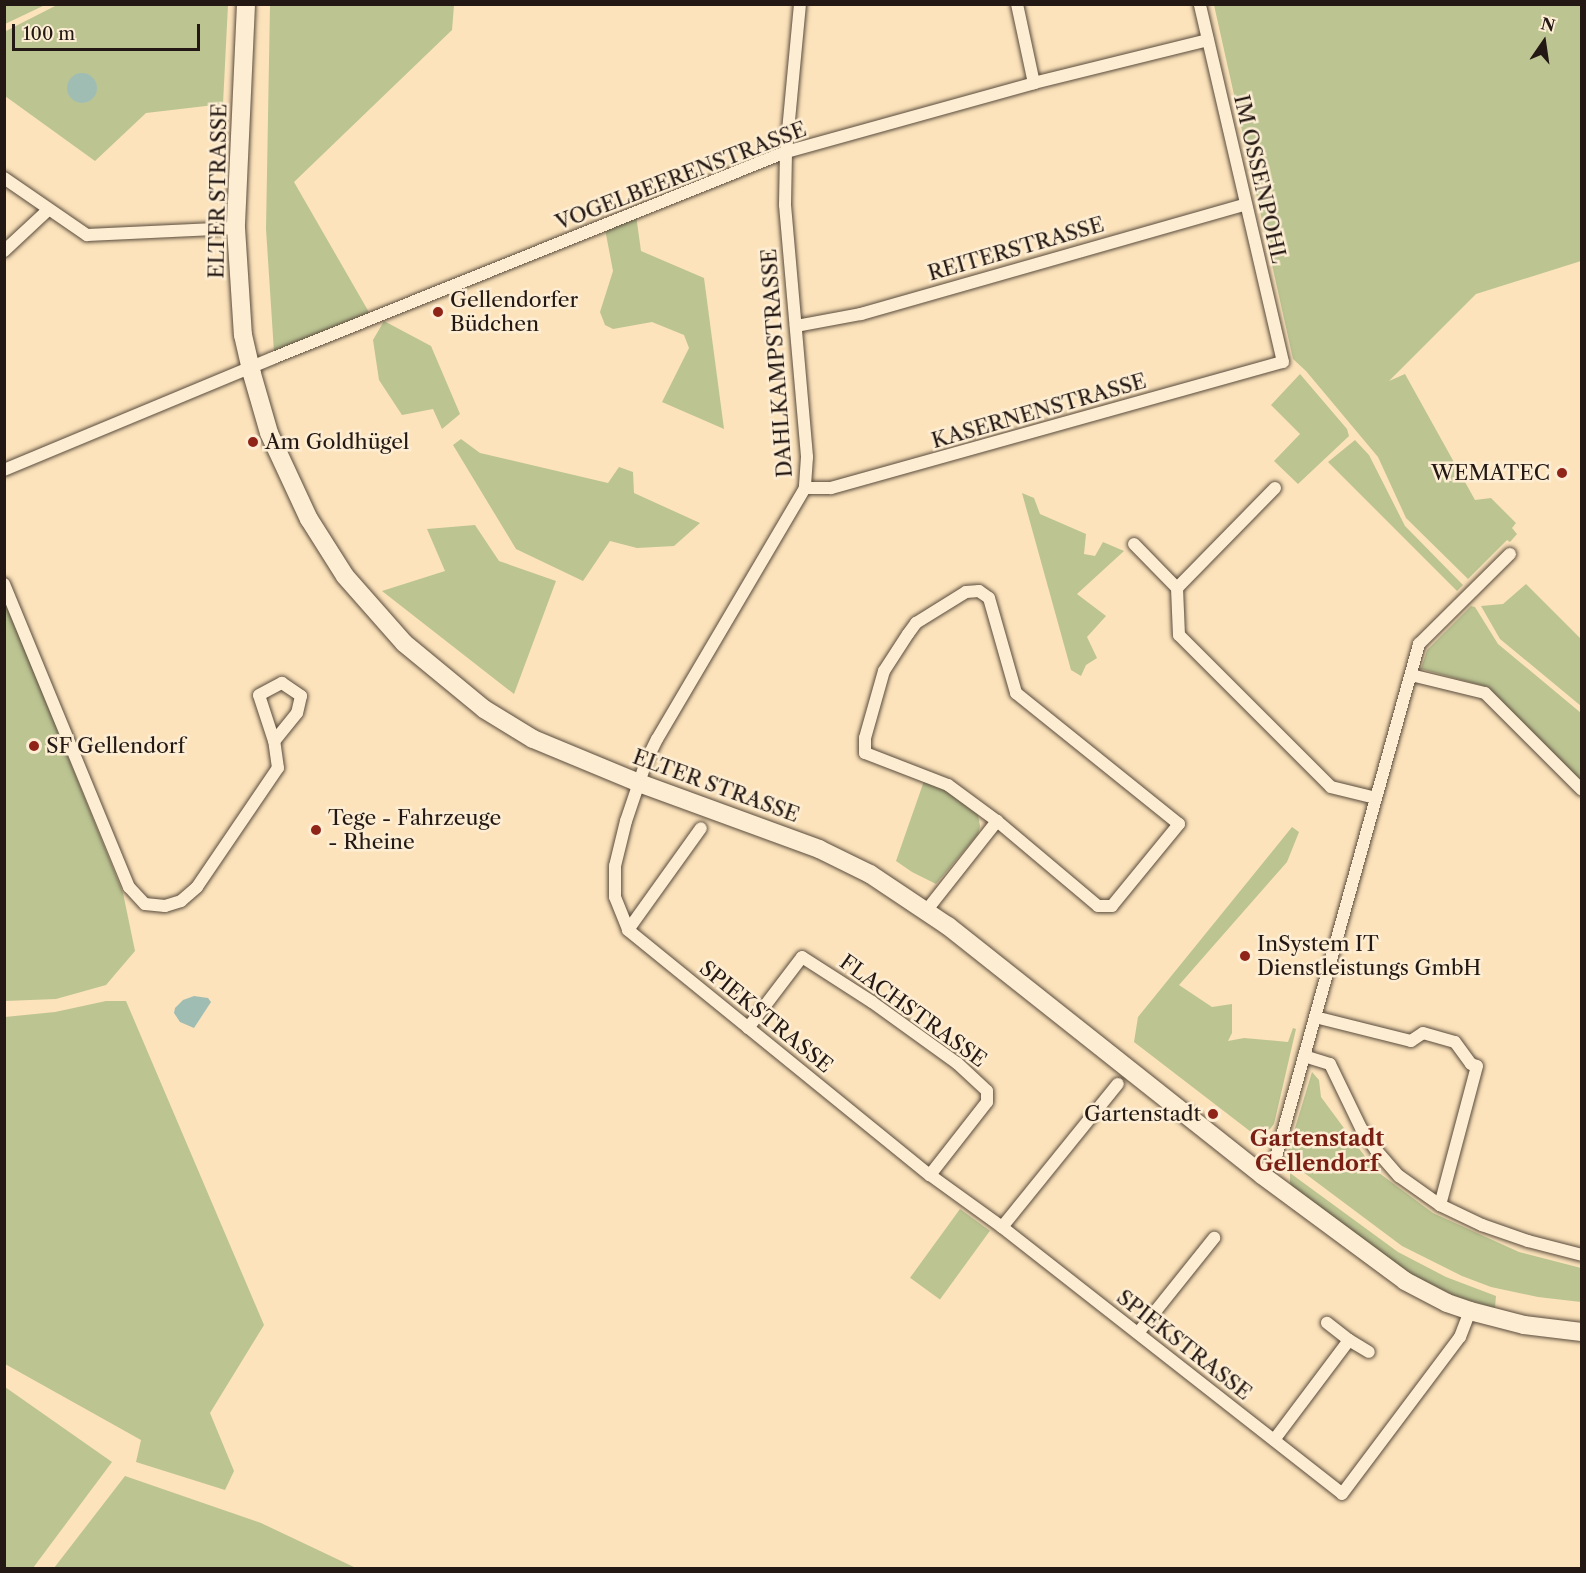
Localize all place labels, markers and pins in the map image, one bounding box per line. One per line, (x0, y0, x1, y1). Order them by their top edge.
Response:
place label: Gellendorfer Büdchen (450, 287, 578, 337)
marker: Gellendorfer Büdchen (431, 305, 445, 319)
place label: Am Goldhügel (265, 429, 409, 455)
marker: Am Goldhügel (246, 435, 260, 449)
place label: WEMATEC (1431, 460, 1550, 486)
marker: WEMATEC (1555, 466, 1569, 480)
place label: SF Gellendorf (46, 733, 186, 759)
marker: SF Gellendorf (27, 739, 41, 753)
place label: Tege - Fahrzeuge - Rheine (328, 805, 501, 855)
marker: Tege - Fahrzeuge - Rheine (309, 823, 323, 837)
place label: InSystem IT Dienstleistungs GmbH (1257, 931, 1481, 981)
marker: InSystem IT Dienstleistungs GmbH (1238, 949, 1252, 963)
place label: Gartenstadt (1084, 1101, 1201, 1127)
marker: Gartenstadt (1206, 1107, 1220, 1121)

